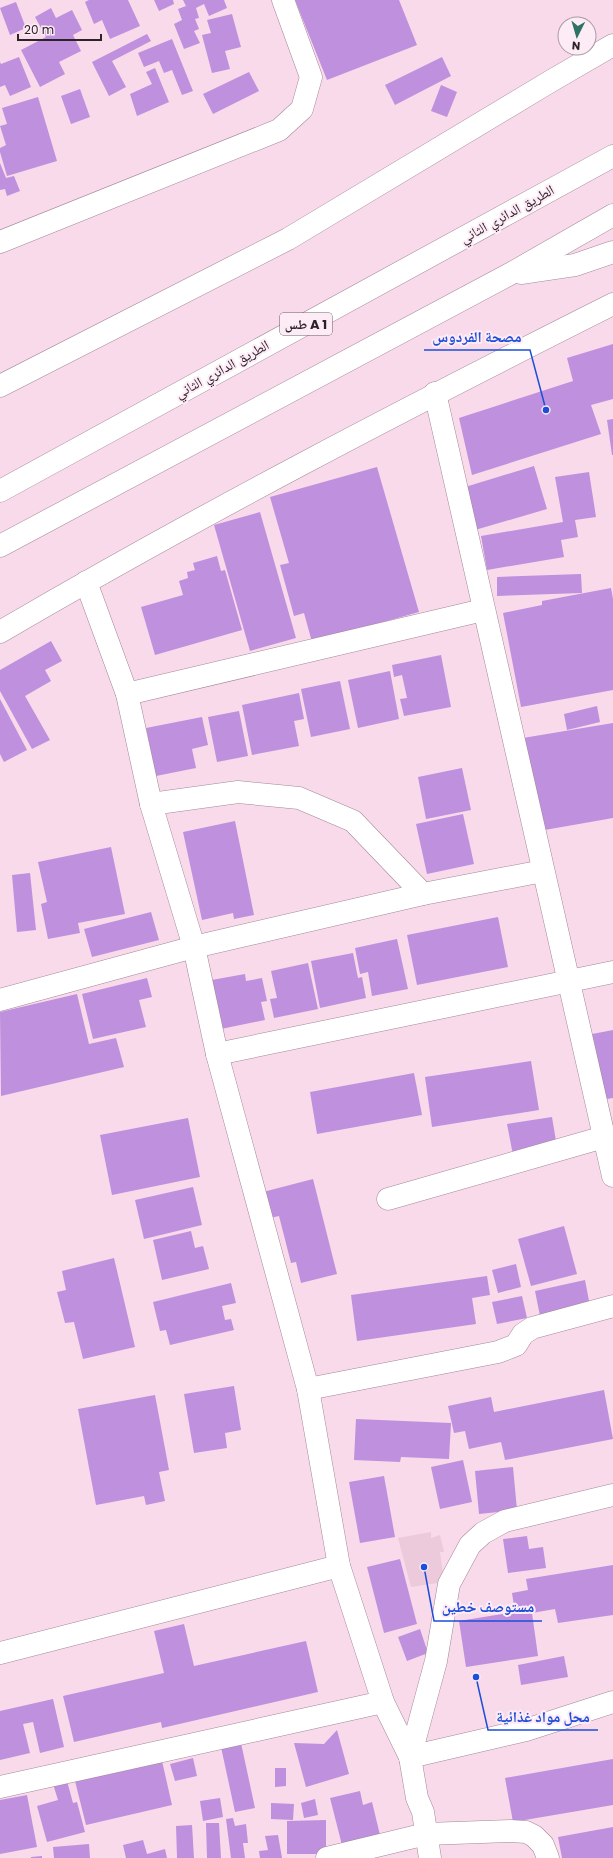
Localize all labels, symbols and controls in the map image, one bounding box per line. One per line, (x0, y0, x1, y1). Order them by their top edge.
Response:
scale bar (18, 16, 101, 42)
north arrow (557, 16, 597, 56)
text: 20 m (24, 21, 54, 38)
text: N (571, 38, 581, 54)
street label: الطريق الدائري الثاني (456, 180, 558, 250)
road number: طس A 1 (280, 313, 332, 335)
callout: مصحة الفردوس (424, 323, 530, 350)
text: مصحة الفردوس (432, 326, 522, 347)
street label: الطريق الدائري الثاني (171, 335, 273, 405)
callout: مستوصف خطين (434, 1594, 542, 1621)
text: مستوصف خطين (442, 1596, 534, 1617)
callout: محل مواد غذائية (488, 1703, 598, 1730)
text: محل مواد غذائية (496, 1706, 590, 1727)

